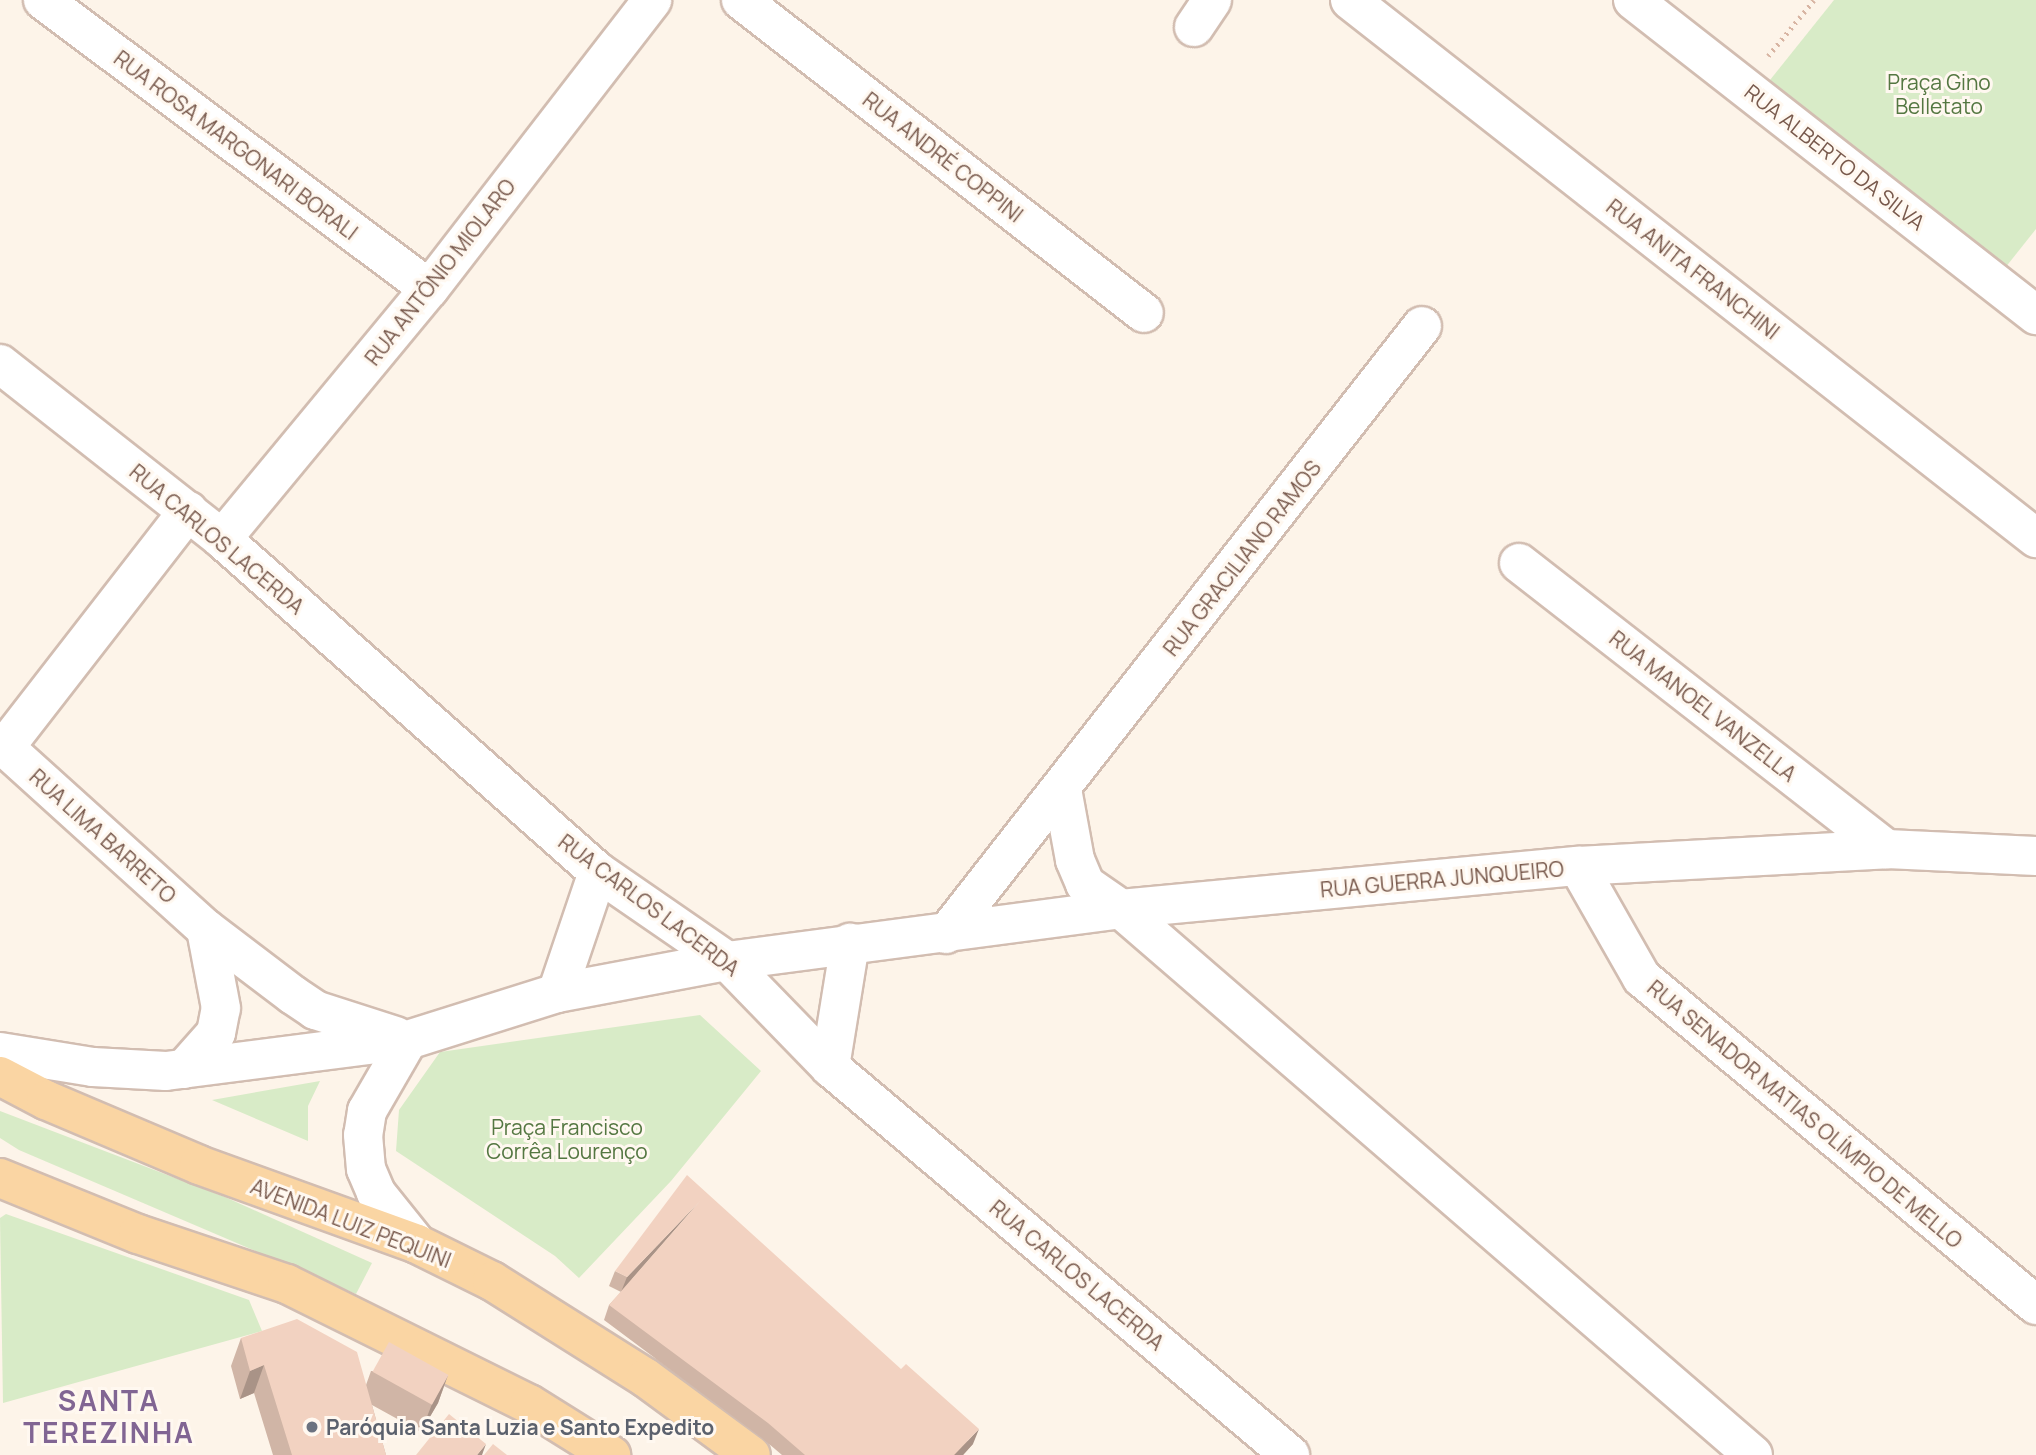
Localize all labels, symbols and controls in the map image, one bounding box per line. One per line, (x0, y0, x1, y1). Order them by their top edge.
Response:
street label: RUA ROSA MARGONARI BORALI (109, 45, 363, 245)
park label: Praça Gino Belletato (1887, 69, 1991, 119)
street label: RUA ALBERTO DA SILVA (1740, 79, 1930, 235)
street label: RUA ANDRÉ COPPINI (858, 87, 1028, 227)
street label: RUA ANTÔNIO MIOLARO (360, 174, 520, 370)
street label: RUA ANITA FRANCHINI (1602, 194, 1784, 344)
street label: RUA GRACILIANO RAMOS (1158, 455, 1326, 661)
street label: RUA CARLOS LACERDA (125, 459, 309, 619)
street label: RUA MANOEL VANZELLA (1604, 625, 1802, 787)
street label: RUA LIMA BARRETO (25, 764, 181, 908)
street label: RUA CARLOS LACERDA (554, 829, 744, 981)
street label: RUA GUERRA JUNQUEIRO (1319, 856, 1565, 902)
street label: RUA SENADOR MATIAS OLÍMPIO DE MELLO (1643, 975, 1967, 1253)
park label: Praça Francisco Corrêa Lourenço (486, 1114, 648, 1164)
street label: AVENIDA LUIZ PEQUINI (247, 1173, 455, 1273)
street label: RUA CARLOS LACERDA (985, 1195, 1169, 1355)
district label: SANTA TEREZINHA (24, 1383, 194, 1449)
place label: Paróquia Santa Luzia e Santo Expedito (326, 1414, 714, 1440)
marker: Paróquia Santa Luzia e Santo Expedito (304, 1419, 320, 1435)

